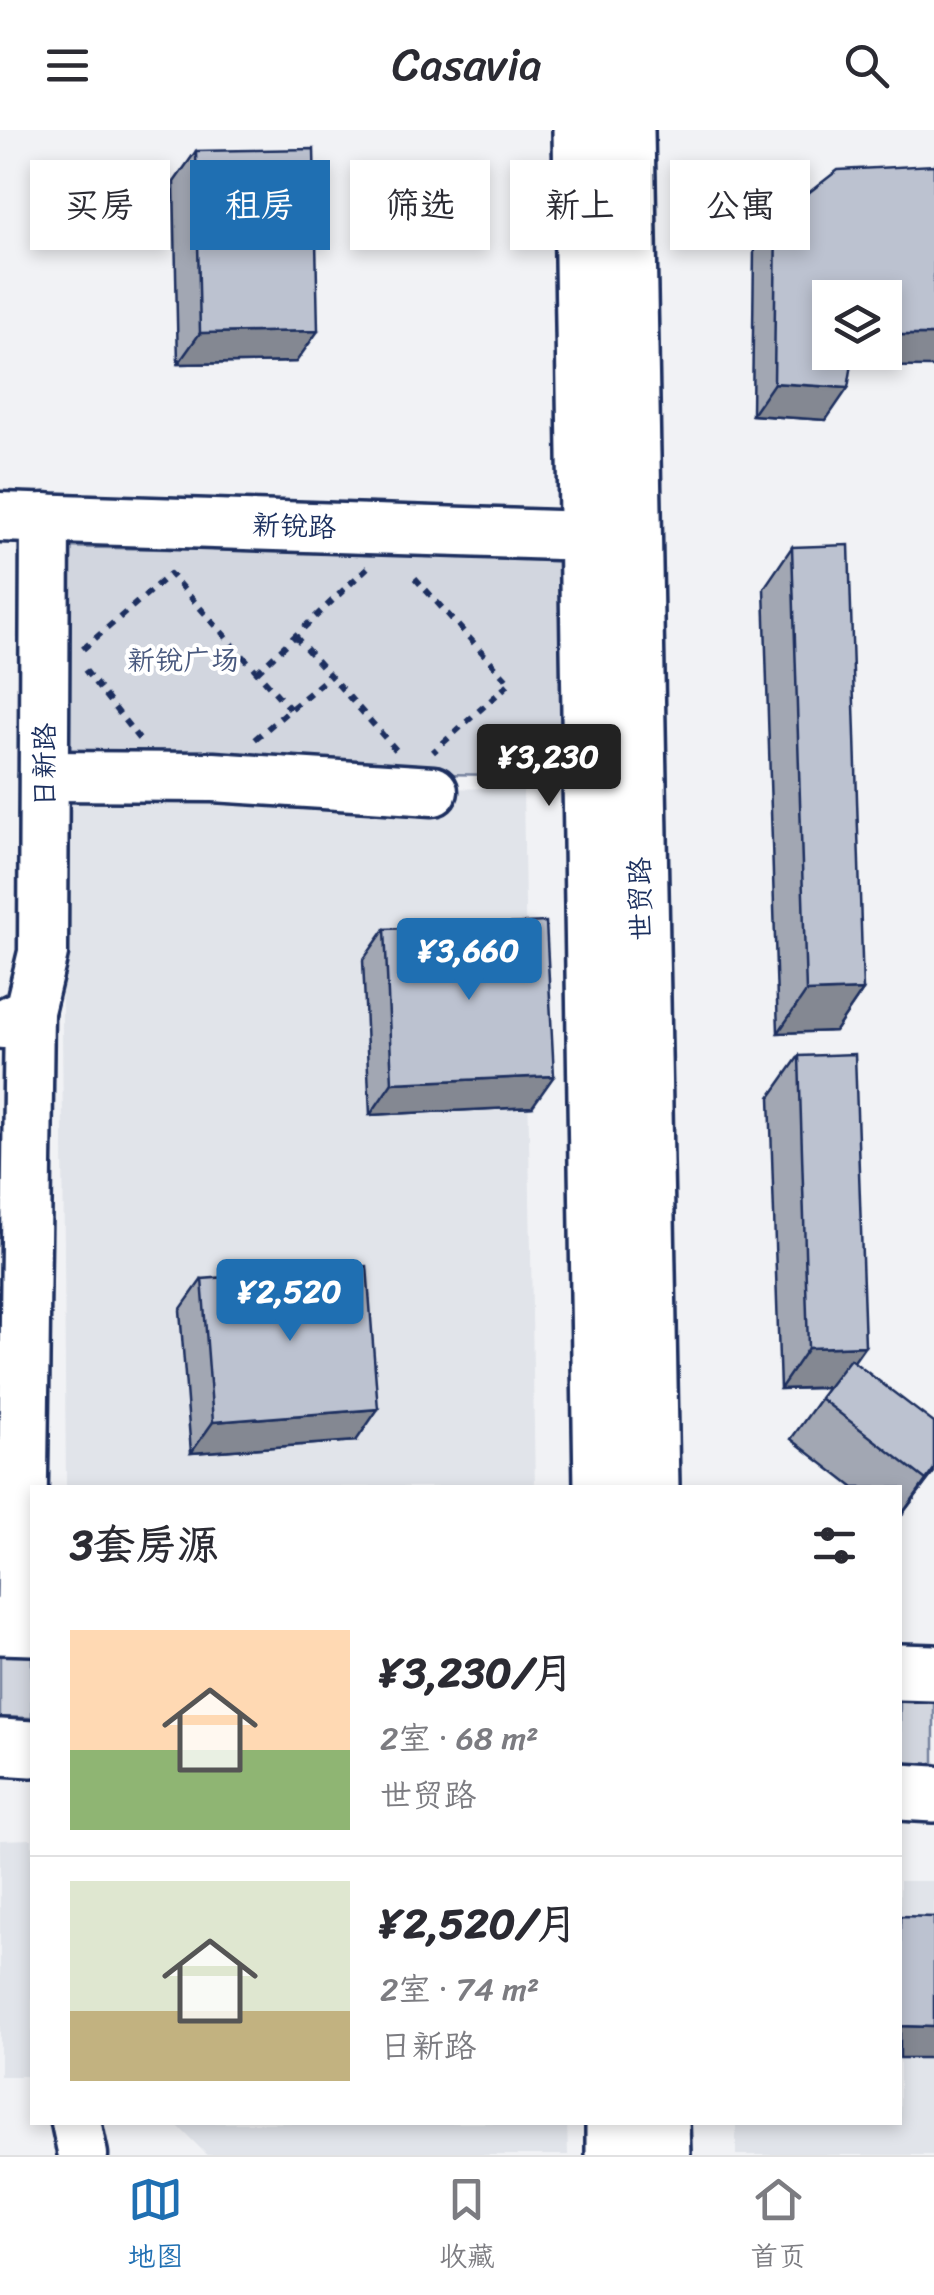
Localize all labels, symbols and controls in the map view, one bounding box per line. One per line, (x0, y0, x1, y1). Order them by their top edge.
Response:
text: Casavia (392, 25, 542, 105)
icon: menu (40, 38, 95, 93)
icon: search (839, 38, 894, 93)
chip: 买房 (30, 160, 170, 250)
chip: 租房 (190, 160, 330, 250)
chip: 筛选 (350, 160, 490, 250)
chip: 新上 (510, 160, 650, 250)
chip: 公寓 (670, 160, 810, 250)
map controls (812, 280, 902, 370)
button: layers (812, 280, 902, 370)
street label: 新锐路 (251, 500, 337, 552)
park label: 新锐广场 (127, 636, 239, 685)
street label: 日新路 (20, 723, 69, 807)
pin: ¥3,230 (468, 724, 630, 809)
text: ¥3,230 (499, 728, 599, 785)
street label: 世贸路 (615, 857, 665, 941)
pin: ¥3,660 (388, 918, 550, 1003)
text: ¥3,660 (419, 922, 519, 979)
pin: ¥2,520 (209, 1259, 371, 1344)
text: ¥2,520 (238, 1263, 342, 1320)
text: 3套房源 (70, 1508, 219, 1582)
icon: filters (807, 1518, 862, 1573)
text: ¥3,230/月 (380, 1636, 574, 1710)
icon: home (150, 1670, 270, 1790)
text: 2室 · 68 m² (380, 1710, 539, 1767)
text: 世贸路 (380, 1767, 476, 1824)
text: ¥2,520/月 (380, 1887, 578, 1961)
icon: home (150, 1921, 270, 2041)
text: 2室 · 74 m² (380, 1961, 539, 2018)
text: 日新路 (380, 2018, 476, 2075)
tab: 地图 (128, 2172, 184, 2281)
tab: 收藏 (439, 2172, 495, 2281)
tab: 首页 (750, 2172, 806, 2281)

